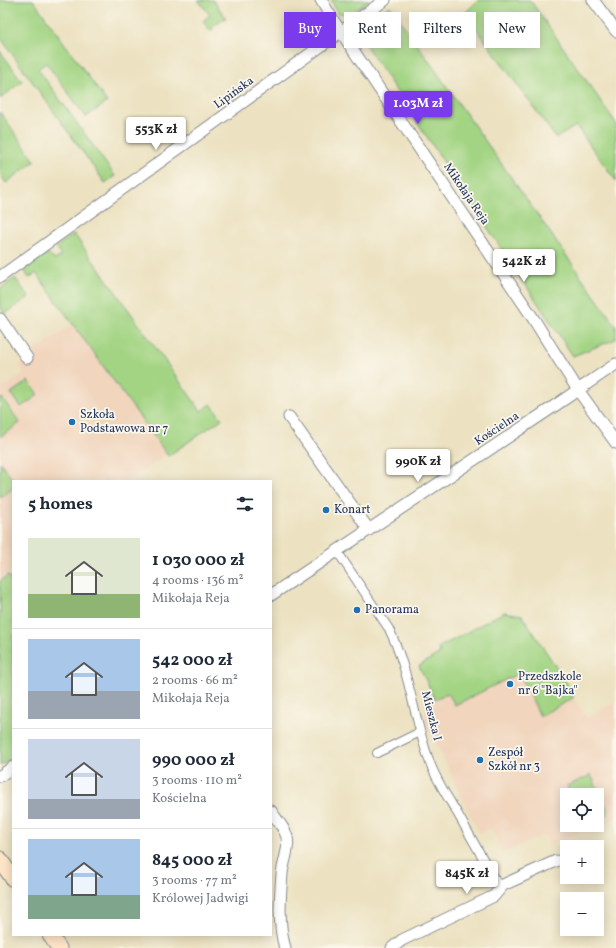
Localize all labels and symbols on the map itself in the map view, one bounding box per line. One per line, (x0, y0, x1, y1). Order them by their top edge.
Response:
street label: Lipińska (211, 73, 257, 113)
pin: 1.03M zł (377, 91, 459, 125)
pin: 553K zł (119, 117, 193, 151)
street label: Mikołaja Reja (439, 160, 493, 228)
pin: 542K zł (487, 249, 561, 283)
place label: Szkoła Podstawowa nr 7 (80, 407, 169, 437)
street label: Kościelna (472, 408, 522, 450)
marker: Szkoła Podstawowa nr 7 (67, 417, 77, 427)
pin: 990K zł (381, 449, 455, 483)
place label: Konart (334, 502, 370, 518)
marker: Konart (321, 505, 331, 515)
place label: Panorama (365, 602, 419, 618)
marker: Panorama (352, 605, 362, 615)
place label: Przedszkole nr 6 "Bajka" (518, 669, 582, 699)
marker: Przedszkole nr 6 "Bajka" (505, 679, 515, 689)
street label: Mieszka I (417, 689, 445, 743)
place label: Zespół Szkół nr 3 (488, 745, 540, 775)
marker: Zespół Szkół nr 3 (475, 755, 485, 765)
pin: 845K zł (430, 861, 504, 895)

